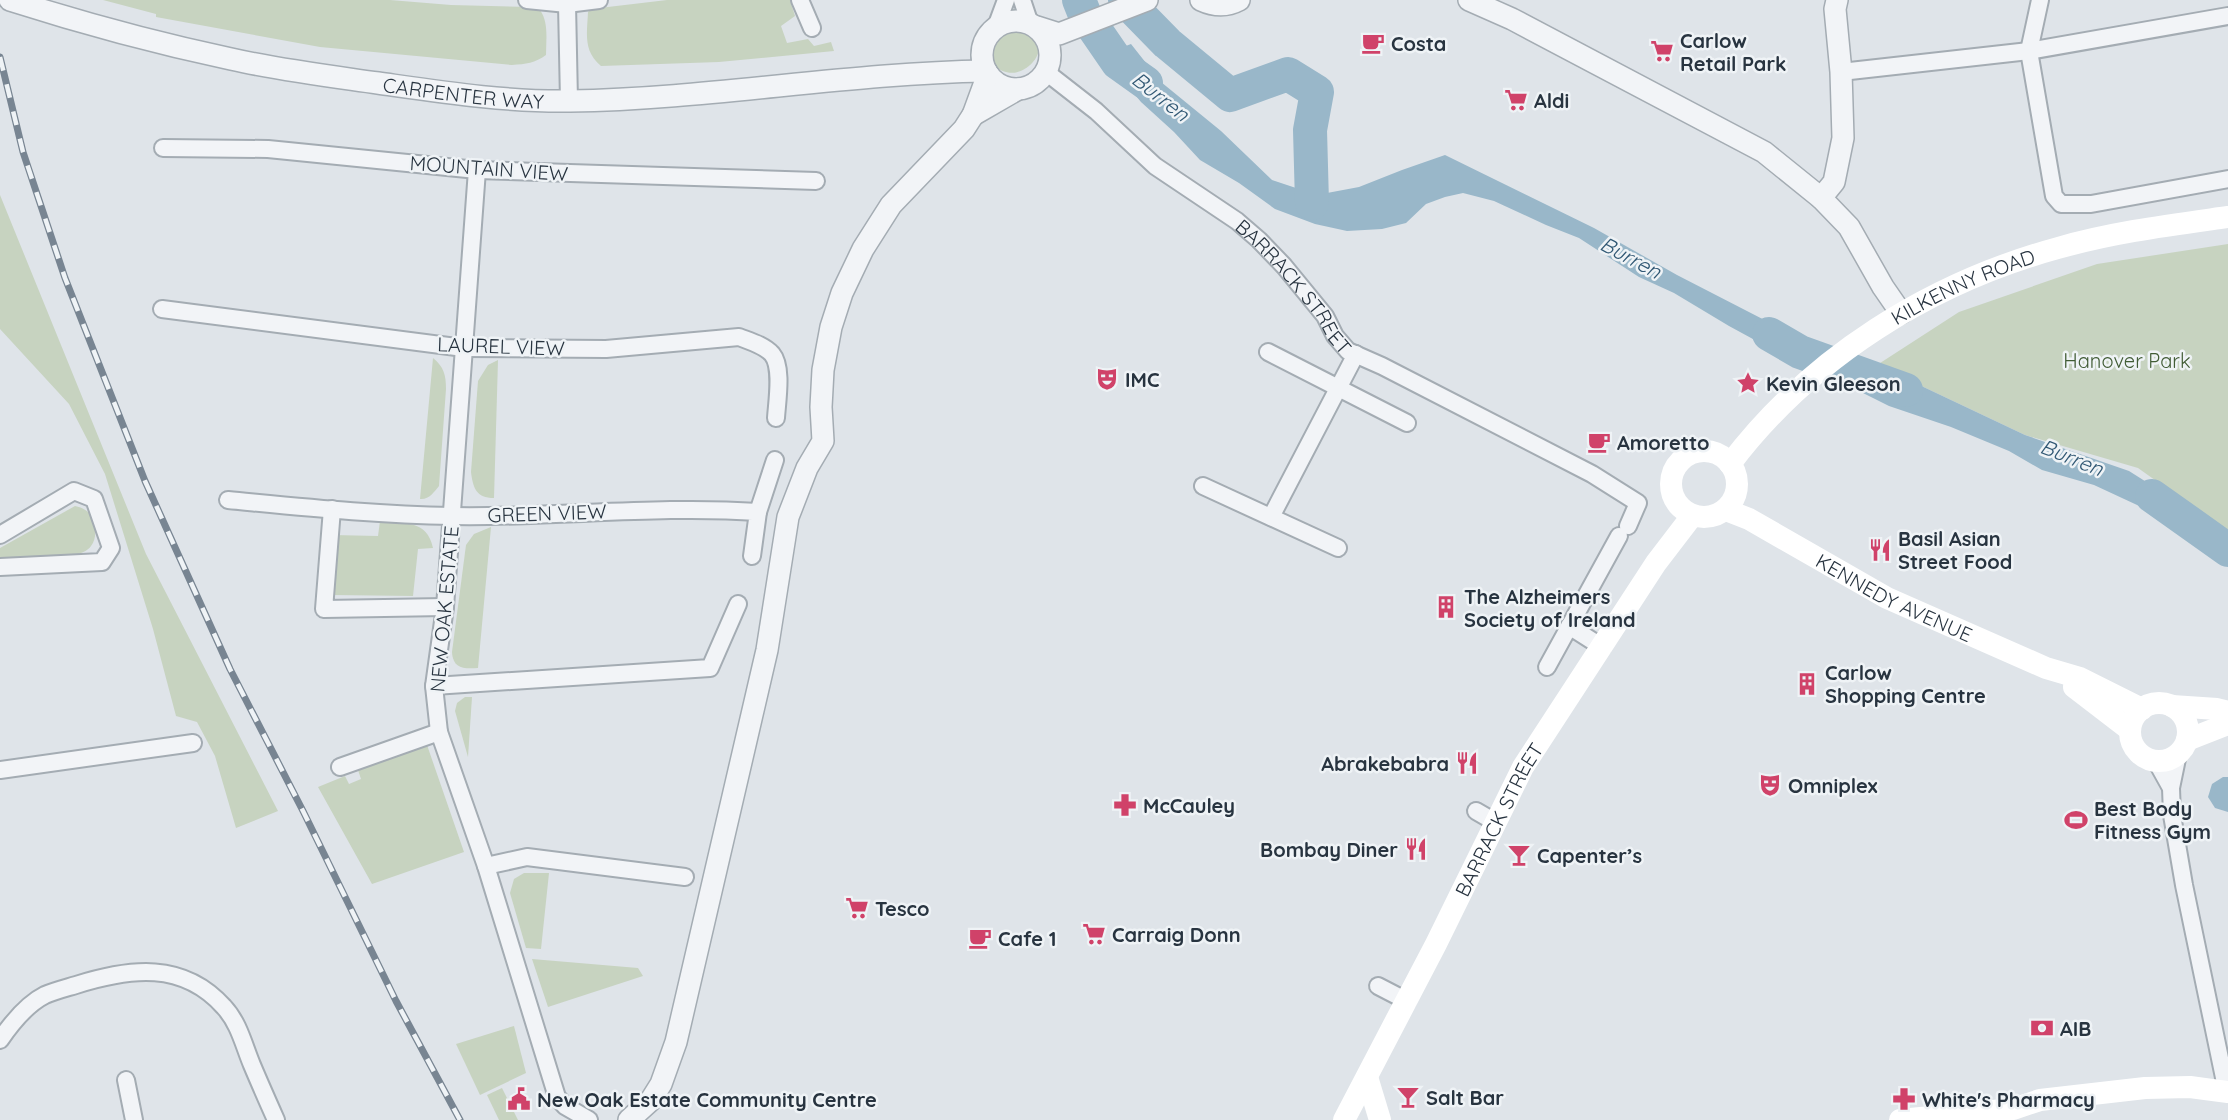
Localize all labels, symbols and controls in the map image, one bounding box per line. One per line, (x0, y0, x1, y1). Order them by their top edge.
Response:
place label: Carlow Retail Park (1680, 28, 1786, 76)
cafe icon: Costa (1360, 30, 1386, 56)
place label: Costa (1391, 31, 1446, 56)
supermarket icon: Carlow Retail Park (1649, 38, 1675, 64)
water label: Burren (1127, 66, 1195, 127)
street label: CARPENTER WAY (381, 71, 544, 113)
supermarket icon: Aldi (1503, 87, 1529, 113)
place label: Aldi (1534, 88, 1569, 113)
street label: MOUNTAIN VIEW (409, 150, 569, 186)
street label: BARRACK STREET (1231, 213, 1357, 359)
water label: Burren (1596, 230, 1667, 284)
street label: KILKENNY ROAD (1886, 243, 2038, 330)
street label: LAUREL VIEW (437, 331, 565, 361)
park label: Hanover Park (2063, 348, 2191, 373)
theatre icon: IMC (1094, 366, 1120, 392)
place label: IMC (1125, 367, 1160, 392)
place icon: Kevin Gleeson (1735, 370, 1761, 396)
place label: Kevin Gleeson (1766, 371, 1901, 396)
cafe icon: Amoretto (1586, 429, 1612, 455)
place label: Amoretto (1617, 430, 1709, 455)
water label: Burren (2037, 433, 2108, 482)
street label: GREEN VIEW (487, 498, 607, 528)
street label: NEW OAK ESTATE (424, 525, 464, 693)
place label: Basil Asian Street Food (1898, 526, 2012, 574)
restaurant icon: Basil Asian Street Food (1867, 537, 1893, 563)
street label: KENNEDY AVENUE (1812, 548, 1976, 647)
place label: The Alzheimers Society of Ireland (1464, 584, 1636, 632)
building icon: The Alzheimers Society of Ireland (1433, 594, 1459, 620)
place label: Carlow Shopping Centre (1825, 660, 1986, 708)
building icon: Carlow Shopping Centre (1794, 671, 1820, 697)
street label: BARRACK STREET (1449, 738, 1548, 900)
restaurant icon: Abrakebabra (1454, 750, 1480, 776)
place label: Abrakebabra (1321, 751, 1449, 776)
theatre icon: Omniplex (1757, 772, 1783, 798)
place label: Omniplex (1788, 773, 1878, 798)
pharmacy icon: McCauley (1112, 792, 1138, 818)
place label: McCauley (1143, 793, 1235, 818)
place label: Best Body Fitness Gym (2094, 796, 2211, 844)
sports icon: Best Body Fitness Gym (2063, 807, 2089, 833)
restaurant icon: Bombay Diner (1403, 836, 1429, 862)
place label: Bombay Diner (1260, 837, 1398, 862)
bar icon: Capenter’s (1506, 842, 1532, 868)
place label: Capenter’s (1537, 843, 1642, 868)
supermarket icon: Tesco (844, 895, 870, 921)
place label: Tesco (875, 896, 929, 921)
supermarket icon: Carraig Donn (1081, 921, 1107, 947)
place label: Carraig Donn (1112, 922, 1241, 947)
cafe icon: Cafe 1 (967, 925, 993, 951)
place label: Cafe 1 (998, 926, 1056, 951)
bank icon: AIB (2029, 1015, 2055, 1041)
place label: AIB (2060, 1016, 2091, 1041)
bar icon: Salt Bar (1395, 1084, 1421, 1110)
place label: Salt Bar (1426, 1085, 1504, 1110)
public building icon: New Oak Estate Community Centre (506, 1086, 532, 1112)
pharmacy icon: White's Pharmacy (1891, 1086, 1917, 1112)
place label: New Oak Estate Community Centre (537, 1087, 877, 1112)
place label: White's Pharmacy (1922, 1087, 2095, 1112)

